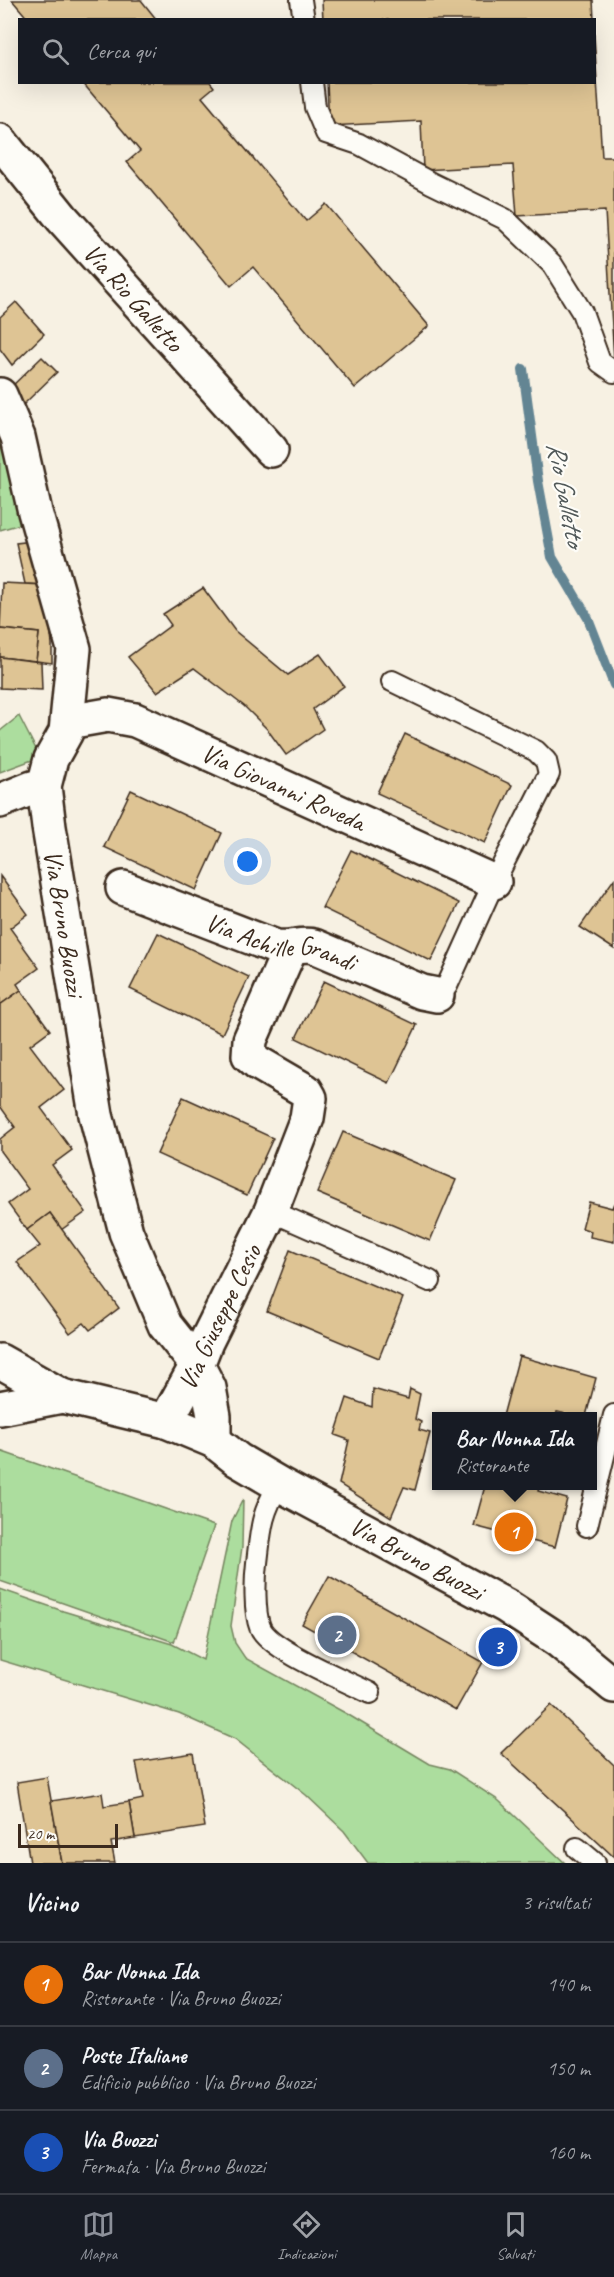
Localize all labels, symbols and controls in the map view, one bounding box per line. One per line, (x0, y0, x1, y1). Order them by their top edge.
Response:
search box (18, 18, 596, 84)
icon: search (39, 35, 72, 68)
text: Cerca qui (87, 37, 155, 65)
street label: Via Rio Galletto (76, 237, 192, 360)
water label: Rio Galletto (539, 439, 594, 553)
street label: Via Giovanni Roveda (196, 736, 372, 840)
your location (233, 847, 262, 876)
street label: Via Bruno Buozzi (36, 848, 93, 1002)
street label: Via Achille Grandi (201, 905, 364, 980)
street label: Via Giuseppe Cesio (171, 1238, 270, 1396)
popup (432, 1412, 597, 1490)
text: Bar Nonna Ida (456, 1425, 573, 1453)
text: Ristorante (456, 1453, 528, 1478)
street label: Via Bruno Buozzi (344, 1509, 492, 1610)
pin: 1 (494, 1510, 534, 1555)
pin: 2 (318, 1612, 356, 1658)
pin: 3 (478, 1624, 518, 1670)
scale bar (18, 1821, 118, 1848)
text: 20 m (27, 1824, 54, 1844)
text: Vicino (24, 1886, 78, 1919)
text: 3 risultati (522, 1890, 590, 1915)
text: Bar Nonna Ida (81, 1958, 198, 1986)
text: 1 (39, 1972, 48, 1997)
text: 140 m (547, 1972, 590, 1997)
text: Ristorante · Via Bruno Buozzi (81, 1986, 280, 2011)
text: Poste Italiane (81, 2042, 186, 2070)
text: 2 (39, 2056, 48, 2081)
text: 150 m (547, 2056, 590, 2081)
text: Edificio pubblico · Via Bruno Buozzi (81, 2070, 315, 2095)
text: Via Buozzi (81, 2126, 156, 2154)
text: 3 (39, 2140, 48, 2165)
text: 160 m (547, 2140, 590, 2165)
text: Fermata · Via Bruno Buozzi (81, 2154, 265, 2179)
tab: Mappa (80, 2208, 117, 2264)
tab: Indicazioni (277, 2208, 336, 2264)
tab: Salvati (497, 2208, 534, 2264)

